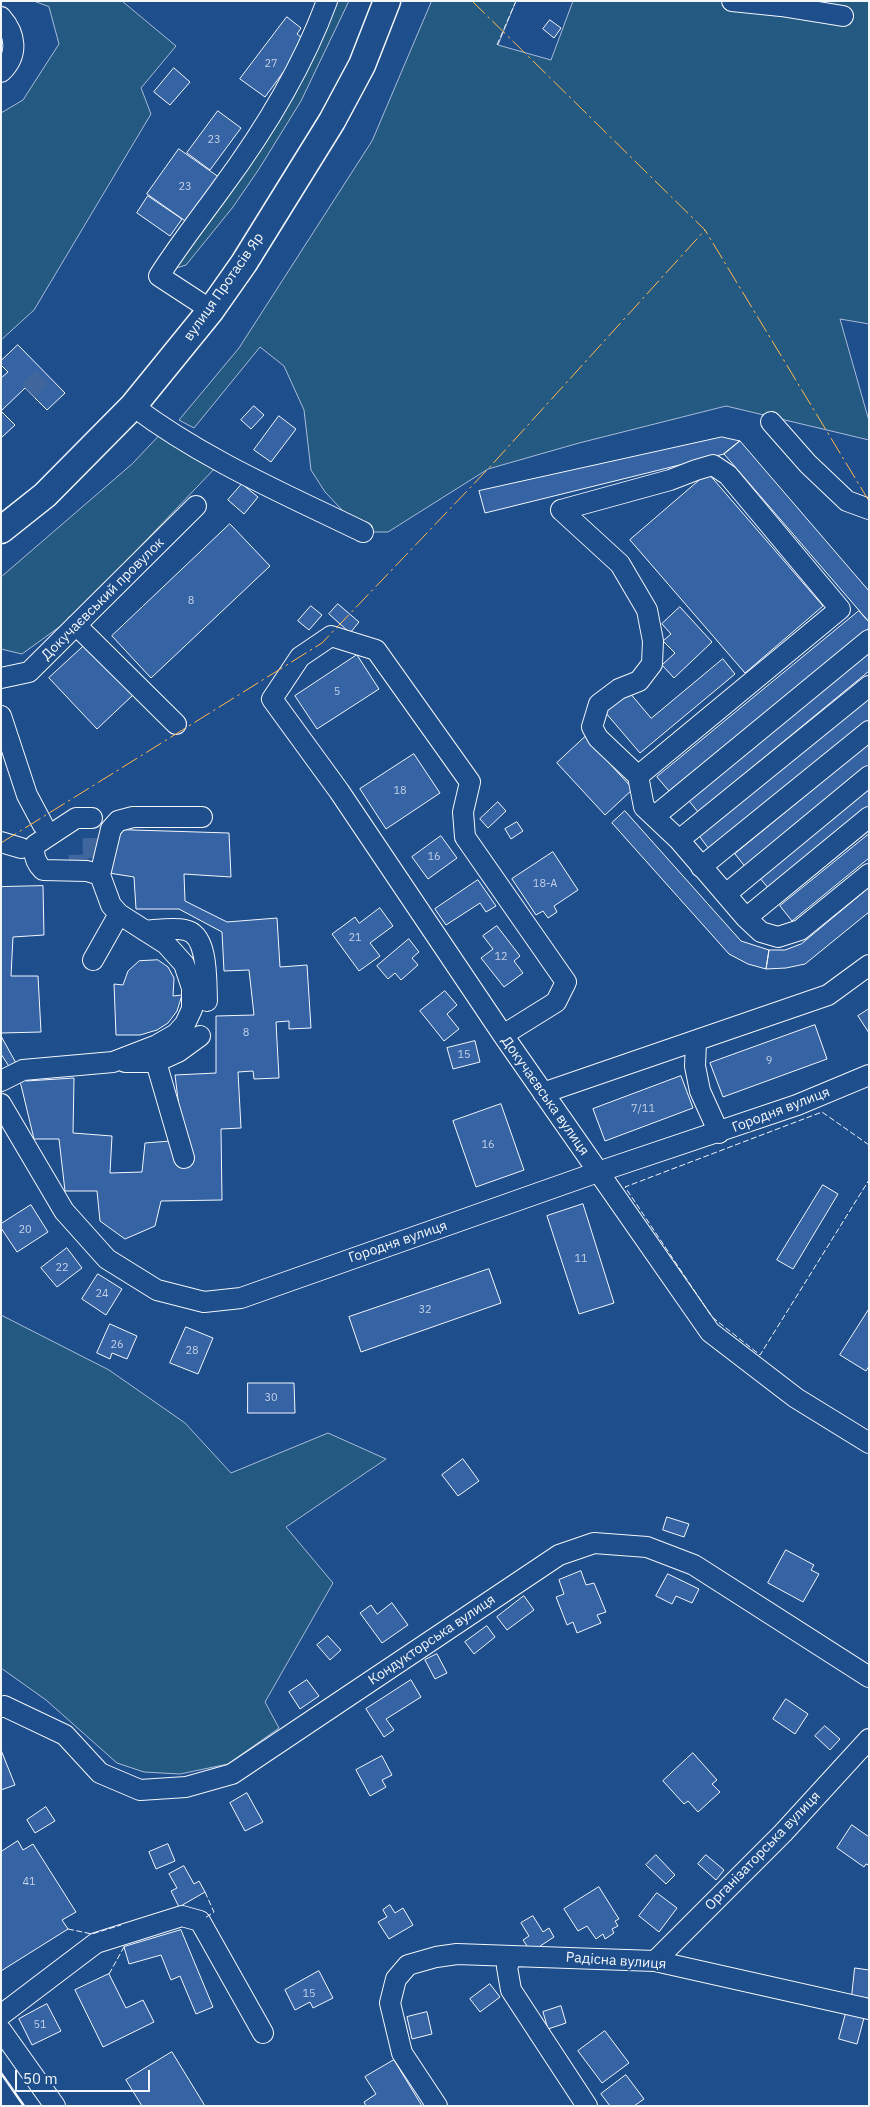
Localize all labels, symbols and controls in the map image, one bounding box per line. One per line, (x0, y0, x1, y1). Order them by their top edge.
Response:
house number: 27 (264, 57, 278, 71)
house number: 23 (207, 133, 221, 147)
house number: 23 (178, 180, 192, 194)
street label: вулиця Протасів Яр (180, 230, 268, 344)
street label: Докучаєвський провулок (38, 534, 168, 664)
house number: 8 (188, 594, 194, 608)
house number: 5 (334, 685, 340, 699)
house number: 18 (393, 784, 407, 798)
house number: 16 (427, 850, 441, 864)
house number: 18-А (533, 877, 557, 891)
house number: 21 (348, 931, 362, 945)
house number: 12 (494, 950, 508, 964)
house number: 8 (243, 1026, 249, 1040)
street label: Докучаєвська вулиця (497, 1033, 593, 1159)
house number: 15 (457, 1048, 471, 1062)
house number: 9 (766, 1054, 772, 1068)
street label: Городня вулиця (730, 1084, 832, 1136)
house number: 7/11 (631, 1102, 655, 1116)
house number: 16 (481, 1138, 495, 1152)
street label: Городня вулиця (346, 1217, 450, 1267)
house number: 20 (18, 1223, 32, 1237)
house number: 11 (574, 1252, 588, 1266)
house number: 22 (55, 1261, 69, 1275)
house number: 24 (95, 1287, 109, 1301)
house number: 32 (418, 1303, 432, 1317)
house number: 26 (110, 1338, 124, 1352)
house number: 28 (185, 1344, 199, 1358)
house number: 30 (264, 1391, 278, 1405)
street label: Кондукторська вулиця (365, 1591, 499, 1689)
street label: Організаторська вулиця (702, 1788, 824, 1914)
house number: 41 (22, 1875, 36, 1889)
street label: Радісна вулиця (565, 1949, 667, 1973)
house number: 15 (302, 1987, 316, 2001)
house number: 51 (33, 2018, 47, 2032)
scale bar (18, 2060, 152, 2092)
text: 50 m (23, 2069, 58, 2088)

